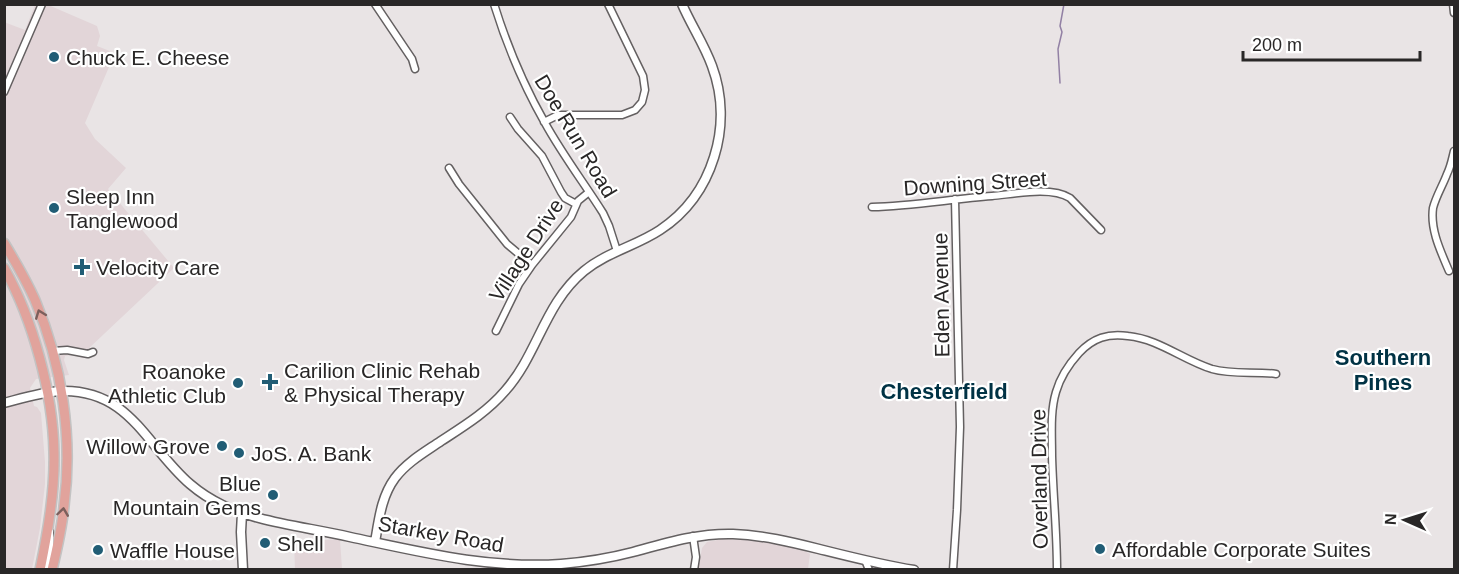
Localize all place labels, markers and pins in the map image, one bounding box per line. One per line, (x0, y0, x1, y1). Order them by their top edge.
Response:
place label: Chuck E. Cheese (66, 46, 229, 69)
marker: Chuck E. Cheese (47, 50, 61, 64)
place label: Sleep Inn Tanglewood (66, 185, 178, 232)
marker: Sleep Inn Tanglewood (47, 201, 61, 215)
place label: Velocity Care (96, 256, 220, 279)
marker: Velocity Care (73, 258, 91, 276)
place label: Carilion Clinic Rehab & Physical Therapy (284, 359, 480, 406)
place label: Roanoke Athletic Club (108, 360, 226, 407)
marker: Carilion Clinic Rehab & Physical Therapy (261, 373, 279, 391)
marker: Roanoke Athletic Club (231, 376, 245, 390)
place label: Willow Grove (86, 435, 210, 458)
marker: Willow Grove (215, 439, 229, 453)
place label: JoS. A. Bank (251, 442, 372, 465)
marker: JoS. A. Bank (232, 446, 246, 460)
place label: Blue Mountain Gems (113, 472, 261, 519)
marker: Blue Mountain Gems (266, 488, 280, 502)
place label: Shell (277, 532, 324, 555)
marker: Shell (258, 536, 272, 550)
place label: Affordable Corporate Suites (1112, 538, 1371, 561)
place label: Waffle House (110, 539, 235, 562)
marker: Affordable Corporate Suites (1093, 542, 1107, 556)
marker: Waffle House (91, 543, 105, 557)

